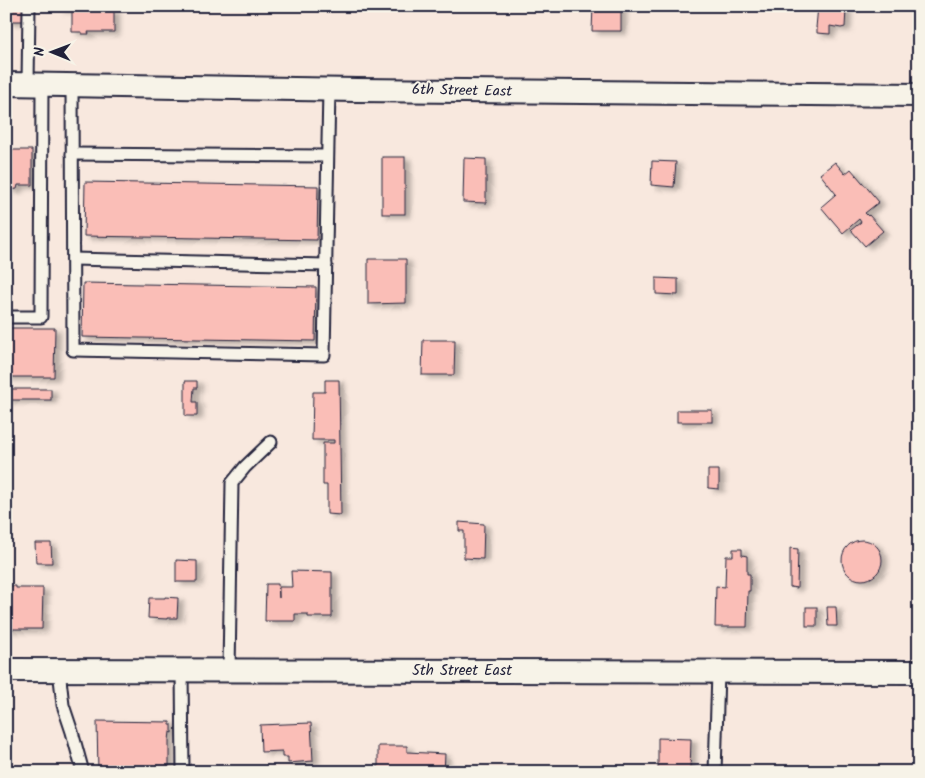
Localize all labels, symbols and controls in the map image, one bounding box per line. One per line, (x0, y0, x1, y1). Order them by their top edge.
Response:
north arrow (28, 28, 78, 78)
text: N (29, 47, 51, 56)
street label: 6th Street East (412, 78, 513, 104)
street label: 5th Street East (412, 659, 512, 683)

